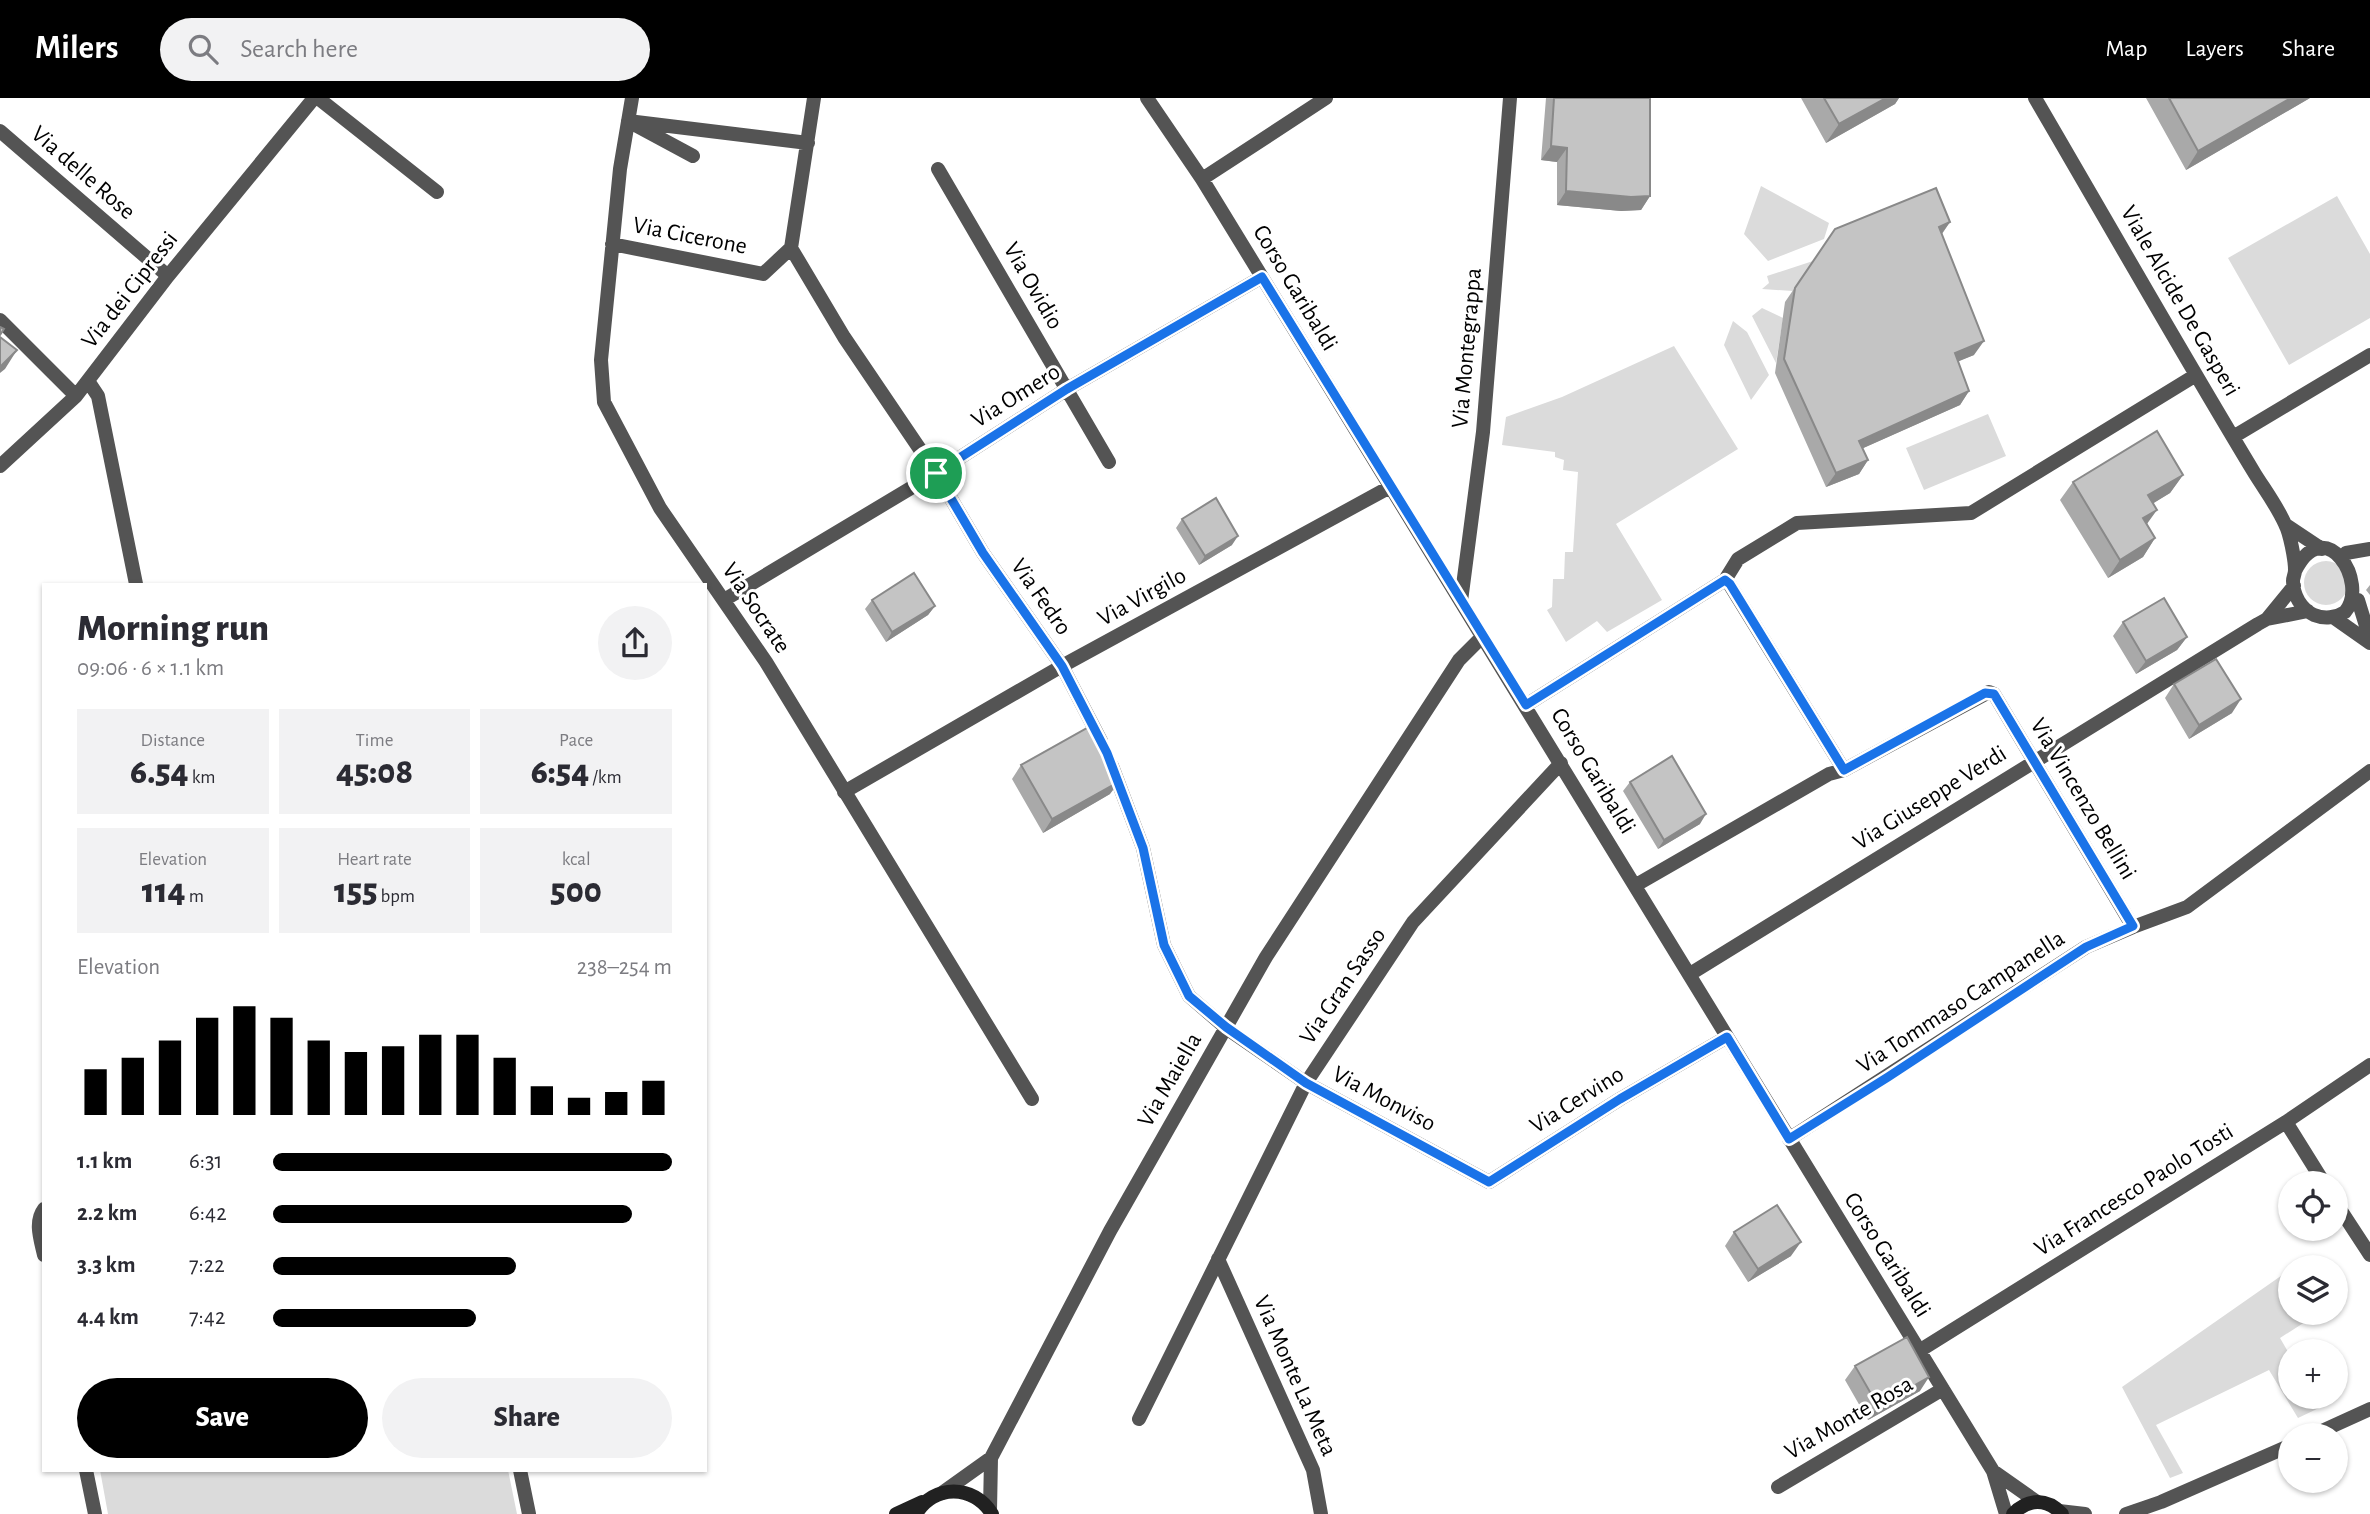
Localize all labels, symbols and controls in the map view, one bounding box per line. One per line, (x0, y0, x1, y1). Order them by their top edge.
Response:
search box (160, 18, 650, 81)
icon: search (184, 30, 222, 68)
text: Milers (35, 32, 118, 65)
text: Search here (240, 36, 358, 62)
text: Map (2105, 37, 2147, 61)
text: Layers (2185, 37, 2244, 61)
text: Share (2282, 37, 2335, 61)
street label: Via delle Rose (26, 122, 140, 224)
street label: Viale Alcide De Gasperi (2116, 202, 2244, 400)
street label: Via Cicerone (631, 213, 749, 259)
street label: Corso Garibaldi (1248, 221, 1342, 355)
street label: Via dei Cipressi (77, 227, 183, 353)
street label: Via Ovidio (999, 239, 1067, 333)
street label: Via Montegrappa (1448, 267, 1486, 429)
street label: Via Omero (967, 359, 1065, 433)
pin (906, 443, 966, 503)
icon: arrive (917, 454, 955, 492)
street label: Via Fedro (1006, 555, 1076, 639)
street label: Via Socrate (717, 559, 795, 657)
street label: Via Virgilo (1094, 563, 1190, 631)
button: share (598, 606, 672, 680)
text: Morning run (77, 610, 269, 648)
text: 09:06 · 6 × 1.1 km (77, 657, 224, 680)
street label: Corso Garibaldi (1546, 704, 1640, 838)
street label: Via Vincenzo Bellini (2025, 714, 2141, 884)
text: Distance (141, 731, 205, 750)
text: Time (356, 731, 393, 750)
text: Pace (559, 731, 593, 750)
street label: Via Giuseppe Verdi (1849, 741, 2011, 855)
text: 6.54 (130, 755, 189, 790)
text: 45:08 (336, 755, 413, 790)
text: 6:54 (531, 755, 589, 790)
text: km (189, 768, 216, 787)
text: /km (589, 768, 622, 787)
text: Elevation (138, 850, 207, 869)
text: Heart rate (337, 850, 412, 869)
text: kcal (562, 850, 591, 869)
text: 114 (142, 874, 186, 909)
text: 155 (334, 874, 377, 909)
text: 500 (550, 874, 602, 909)
text: m (186, 887, 204, 906)
text: bpm (377, 887, 415, 906)
street label: Via Gran Sasso (1295, 924, 1391, 1048)
street label: Via Tommaso Campanella (1853, 926, 2069, 1078)
text: Elevation (77, 956, 160, 979)
text: 238–254 m (577, 956, 672, 979)
street label: Via Maiella (1134, 1029, 1206, 1131)
street label: Via Monviso (1329, 1062, 1439, 1136)
street label: Via Cervino (1526, 1062, 1628, 1138)
street label: Via Francesco Paolo Tosti (2030, 1119, 2238, 1261)
text: 1.1 km (77, 1150, 132, 1173)
text: 6:31 (189, 1150, 222, 1173)
map controls (2278, 1171, 2348, 1493)
button: locate (2278, 1171, 2348, 1241)
street label: Corso Garibaldi (1839, 1188, 1935, 1322)
text: 2.2 km (77, 1202, 137, 1225)
text: 6:42 (189, 1202, 227, 1225)
text: 3.3 km (77, 1254, 136, 1277)
text: 7:22 (189, 1254, 225, 1277)
button: layers (2278, 1255, 2348, 1325)
street label: Via Monte La Meta (1249, 1292, 1341, 1460)
text: 4.4 km (77, 1306, 139, 1329)
text: 7:42 (189, 1306, 225, 1329)
button: + (2278, 1339, 2348, 1409)
street label: Via Monte Rosa (1781, 1372, 1917, 1464)
button: Save (77, 1378, 368, 1458)
button: Share (382, 1378, 672, 1458)
button: − (2278, 1423, 2348, 1493)

